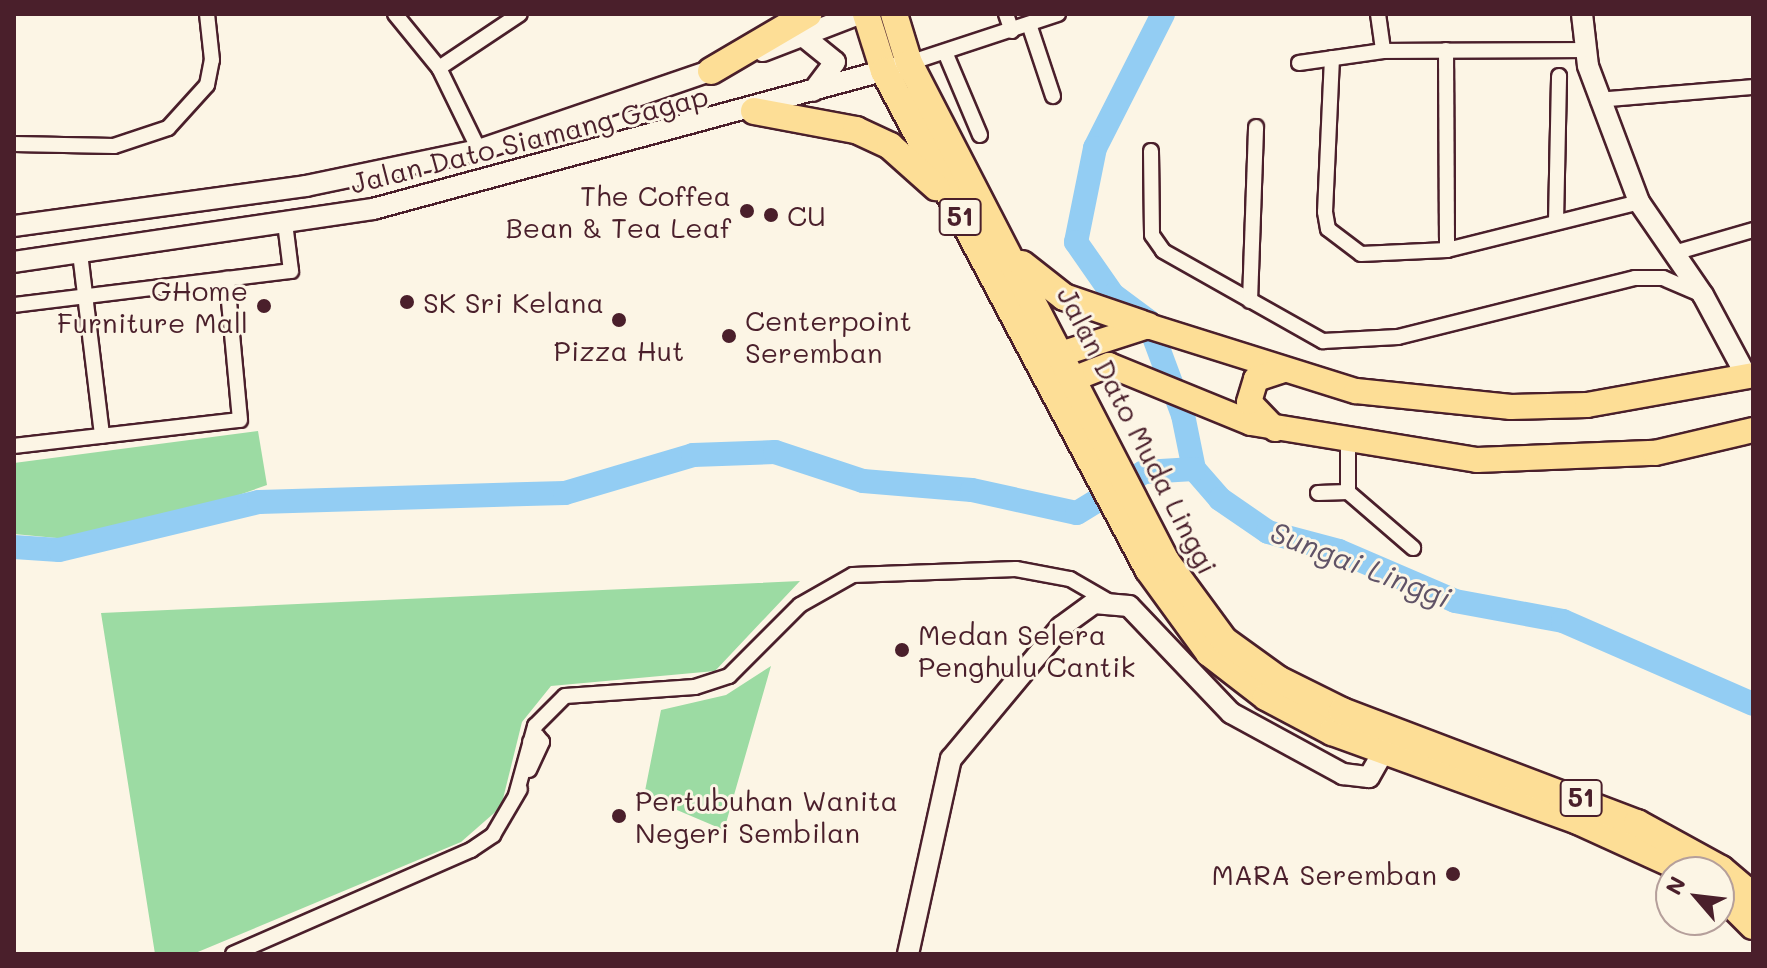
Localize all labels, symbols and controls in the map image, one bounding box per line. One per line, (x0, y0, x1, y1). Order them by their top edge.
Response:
street label: Jalan Dato Siamang Gagap (347, 78, 711, 200)
place label: The Coffea Bean & Tea Leaf (505, 178, 731, 244)
road number: 51 (938, 195, 982, 239)
place label: CU (787, 198, 826, 232)
marker: The Coffea Bean & Tea Leaf (738, 202, 756, 220)
marker: CU (762, 206, 780, 224)
place label: GHome Furniture Mall (57, 273, 248, 339)
street label: Jalan Dato Muda Linggi (1051, 281, 1225, 579)
place label: SK Sri Kelana (423, 285, 604, 319)
marker: SK Sri Kelana (398, 293, 416, 311)
marker: GHome Furniture Mall (255, 297, 273, 315)
place label: Centerpoint Seremban (745, 303, 912, 369)
marker: Pizza Hut (610, 311, 628, 329)
marker: Centerpoint Seremban (720, 327, 738, 345)
place label: Pizza Hut (554, 333, 684, 367)
water label: Sungai Linggi (1266, 513, 1456, 615)
place label: Medan Selera Penghulu Cantik (918, 617, 1135, 683)
marker: Medan Selera Penghulu Cantik (893, 641, 911, 659)
road number: 51 (1559, 776, 1603, 820)
place label: Pertubuhan Wanita Negeri Sembilan (635, 783, 898, 849)
marker: Pertubuhan Wanita Negeri Sembilan (610, 807, 628, 825)
north arrow (1655, 856, 1735, 936)
place label: MARA Seremban (1211, 857, 1437, 891)
marker: MARA Seremban (1444, 865, 1462, 883)
text: N (1658, 871, 1692, 900)

